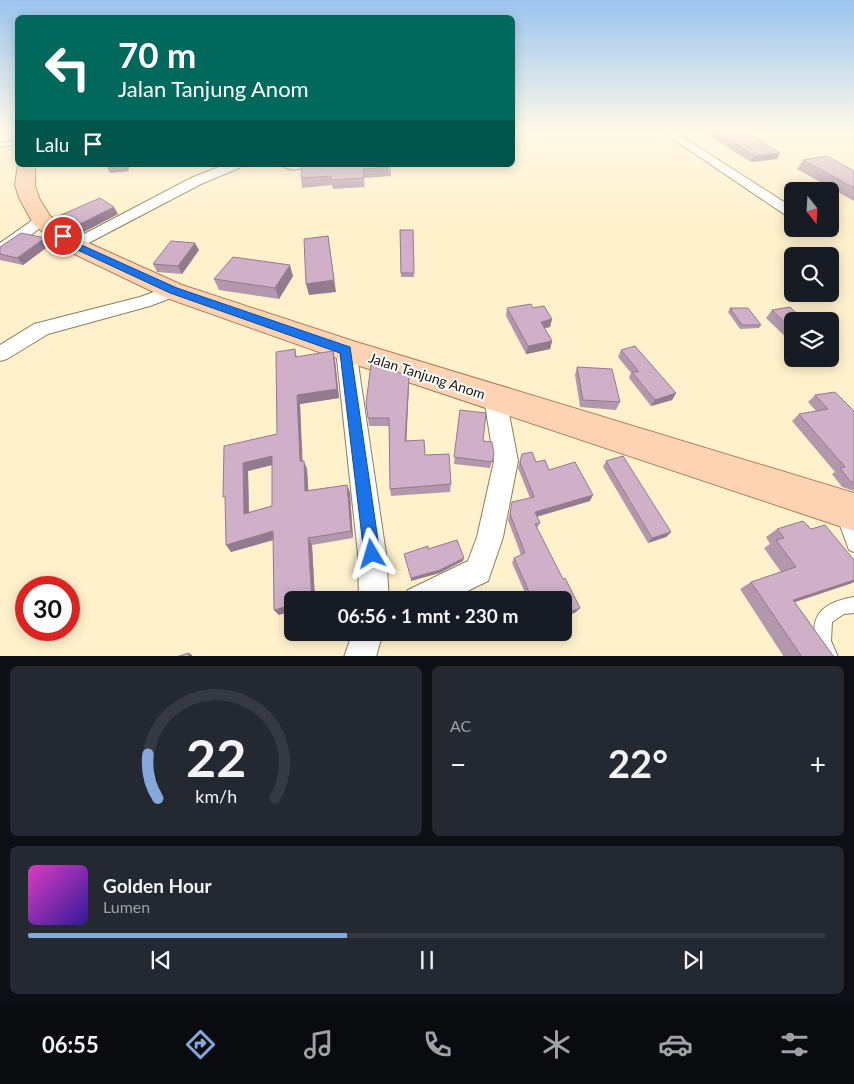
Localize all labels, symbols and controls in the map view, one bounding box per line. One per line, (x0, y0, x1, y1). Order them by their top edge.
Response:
text: 70 m (118, 33, 196, 75)
icon: left (35, 35, 100, 100)
text: Jalan Tanjung Anom (118, 75, 309, 102)
icon: arrive (79, 130, 107, 158)
text: Lalu (35, 133, 69, 156)
north arrow (784, 182, 839, 238)
map controls (784, 182, 839, 367)
pin (42, 215, 84, 257)
icon: arrive (49, 222, 77, 250)
button: search (784, 247, 839, 302)
button: layers (784, 312, 839, 367)
street label: Jalan Tanjung Anom (367, 349, 487, 402)
position arrow (345, 527, 397, 579)
speed limit sign: 30 (15, 576, 80, 641)
text: 06:56 · 1 mnt · 230 m (338, 604, 518, 627)
text: AC (450, 716, 471, 735)
text: 22 (186, 726, 246, 788)
text: 22° (608, 740, 668, 786)
text: − (450, 747, 466, 781)
text: + (810, 747, 826, 781)
text: km/h (195, 785, 237, 807)
text: Golden Hour (103, 874, 212, 897)
text: Lumen (103, 897, 150, 916)
icon: previous (147, 946, 175, 974)
icon: pause (413, 946, 441, 974)
icon: next (679, 946, 707, 974)
icon: directions (183, 1027, 218, 1062)
icon: music (301, 1027, 336, 1062)
icon: phone (420, 1027, 455, 1062)
icon: climate (539, 1027, 574, 1062)
icon: car (658, 1027, 693, 1062)
icon: filters (777, 1027, 812, 1062)
text: 06:55 (42, 1031, 99, 1058)

